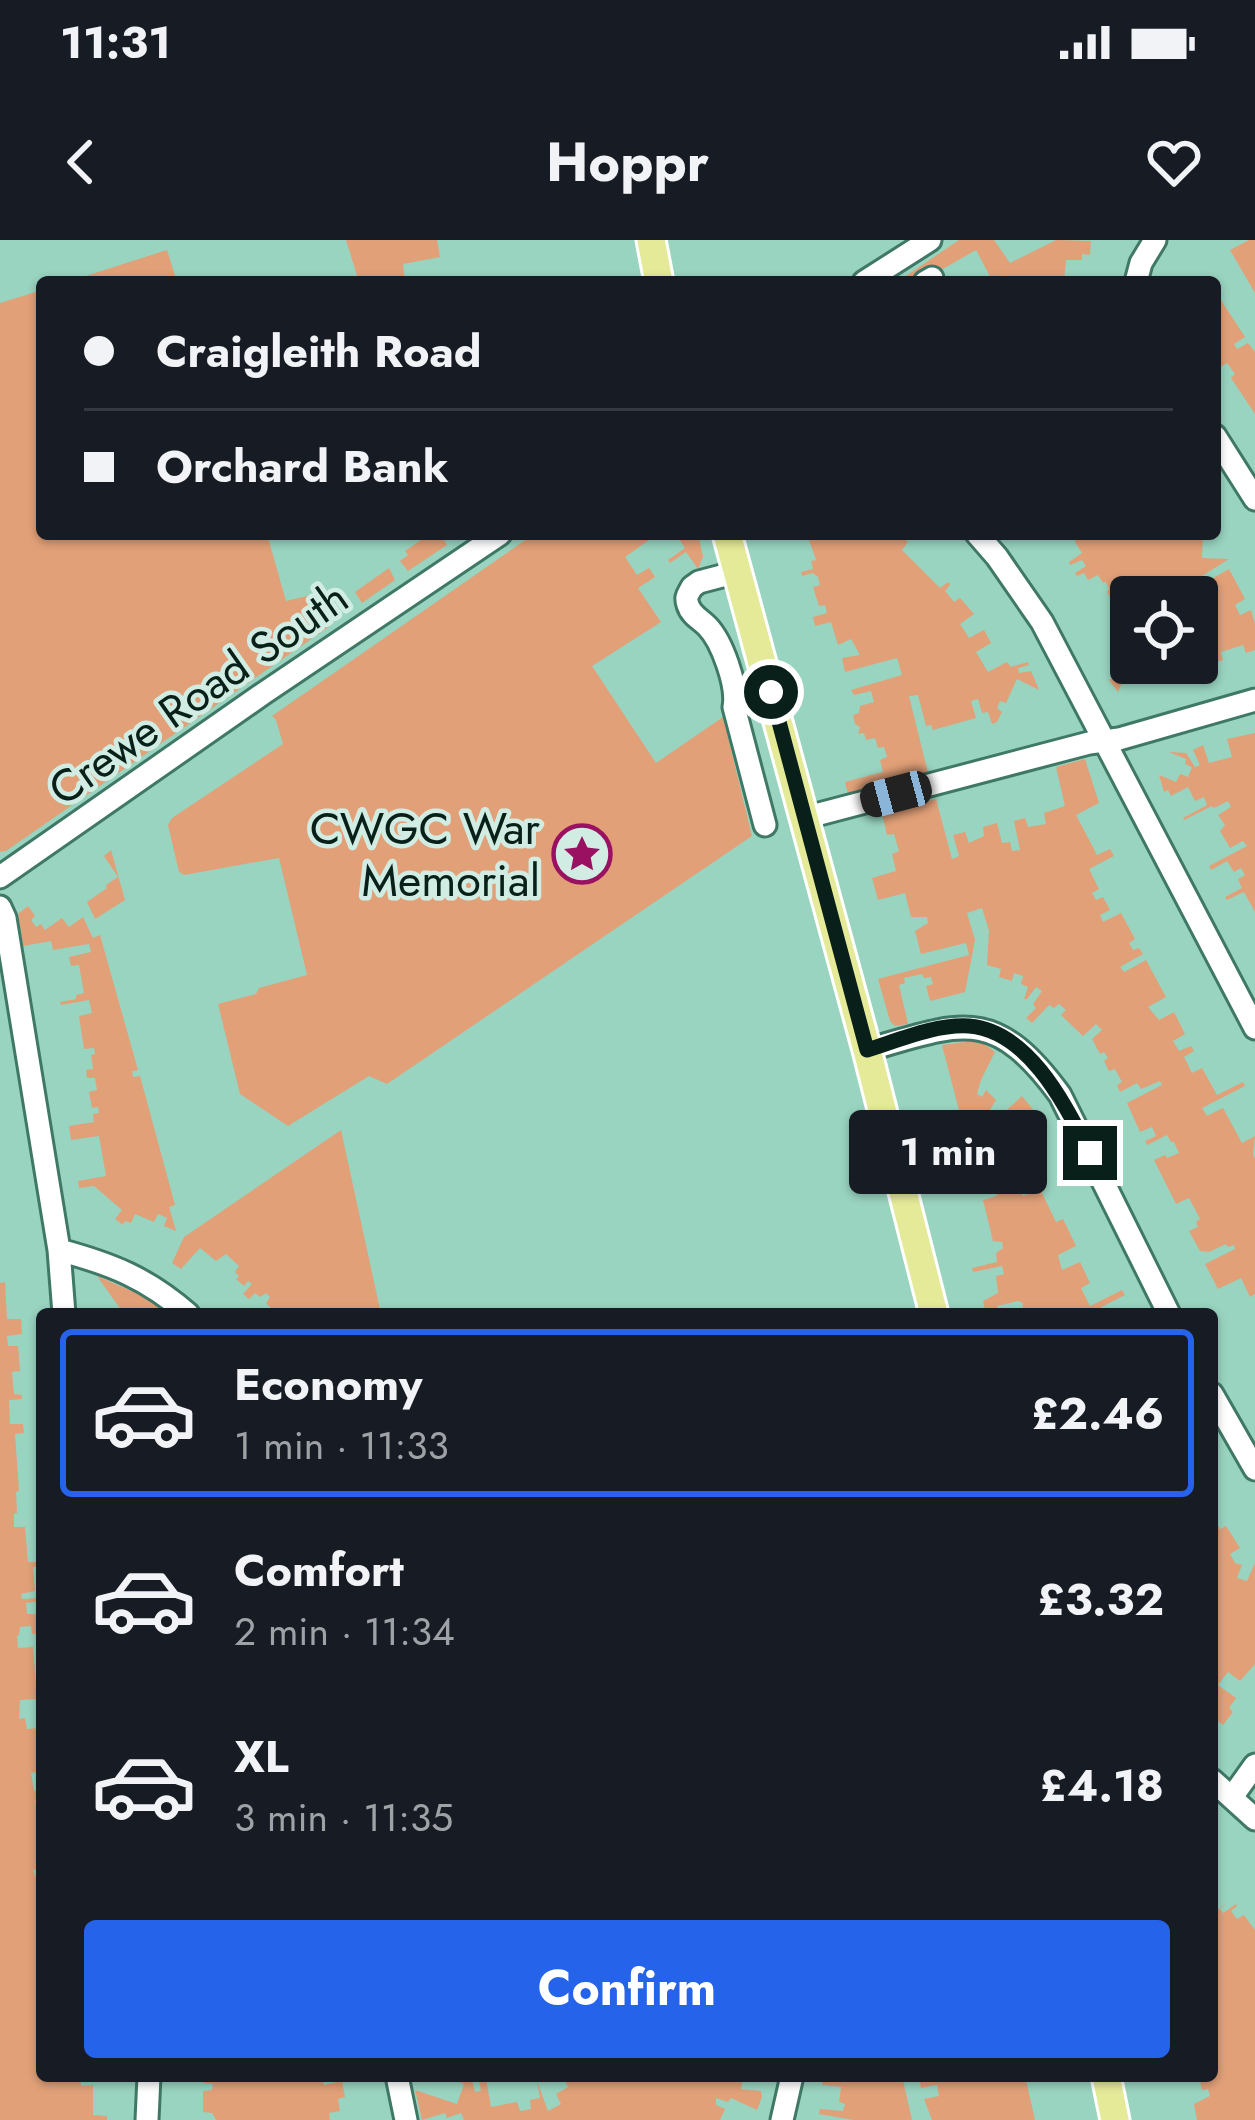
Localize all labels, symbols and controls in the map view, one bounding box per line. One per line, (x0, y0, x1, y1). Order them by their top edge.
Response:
text: 11:31 (60, 10, 171, 75)
text: Hoppr (546, 123, 709, 201)
icon: back (48, 129, 114, 195)
icon: heart (1141, 129, 1207, 195)
text: Craigleith Road (156, 319, 482, 384)
text: Orchard Bank (156, 434, 449, 499)
street label: Crewe Road South (35, 566, 361, 821)
map controls (1110, 576, 1218, 684)
button: locate (1110, 576, 1218, 684)
route start (744, 665, 798, 719)
car (857, 767, 935, 821)
place label: CWGC War Memorial (310, 796, 541, 913)
place icon: CWGC War Memorial (551, 823, 613, 885)
callout: 1 min (850, 1111, 1048, 1195)
text: 1 min (900, 1123, 996, 1180)
route end (1063, 1126, 1117, 1180)
text: Economy (234, 1352, 422, 1417)
icon: car (90, 1359, 198, 1467)
text: £2.46 (1031, 1381, 1164, 1446)
text: 1 min · 11:33 (234, 1417, 449, 1474)
text: Comfort (234, 1538, 404, 1603)
icon: car (90, 1545, 198, 1653)
text: £3.32 (1037, 1567, 1164, 1632)
text: 2 min · 11:34 (234, 1603, 455, 1660)
text: XL (234, 1724, 289, 1789)
icon: car (90, 1731, 198, 1839)
text: £4.18 (1039, 1753, 1164, 1818)
text: 3 min · 11:35 (234, 1789, 453, 1846)
button: Confirm (84, 1920, 1170, 2058)

